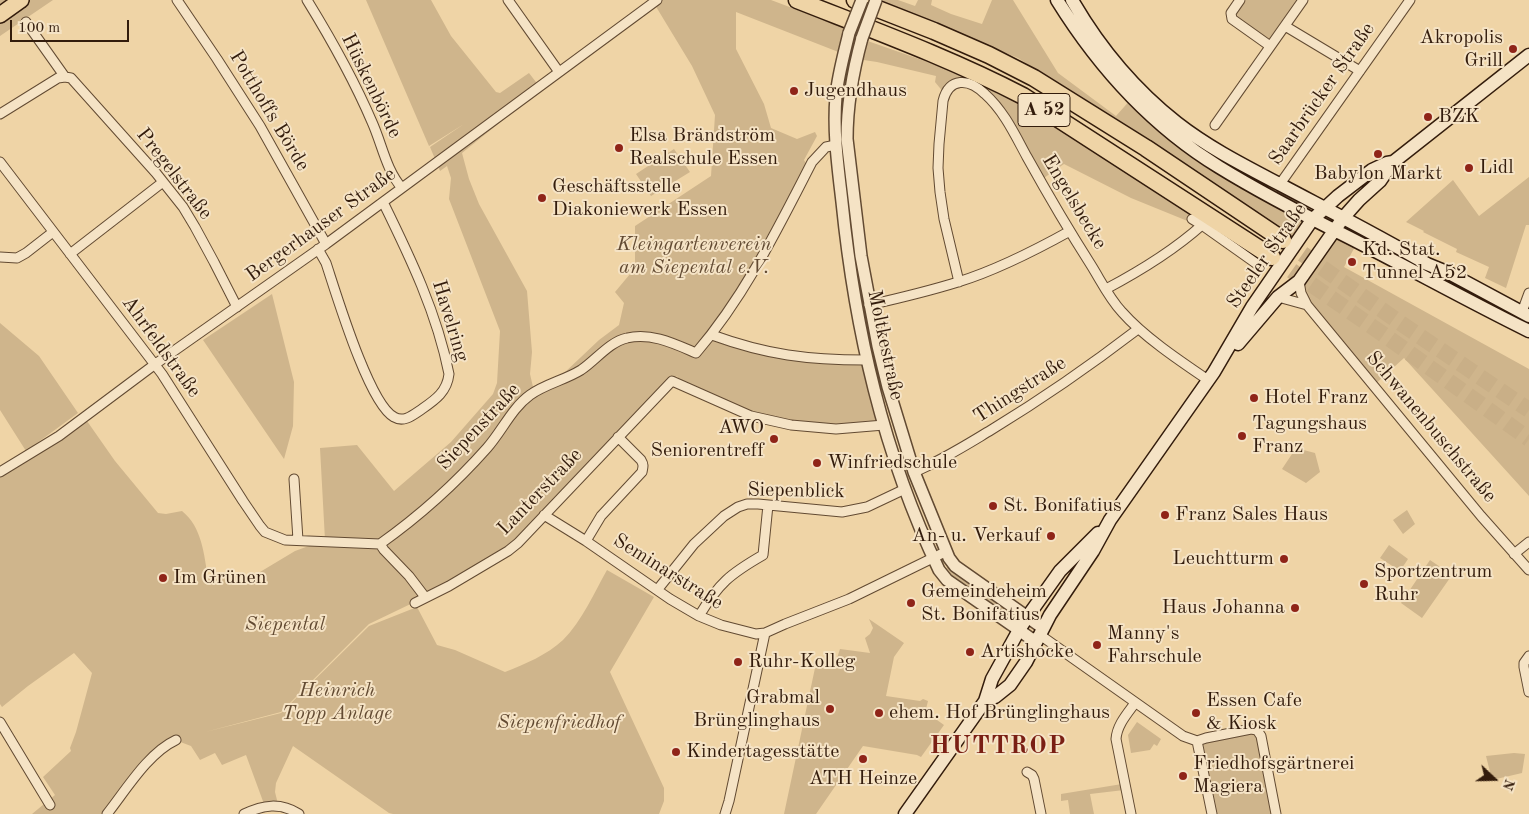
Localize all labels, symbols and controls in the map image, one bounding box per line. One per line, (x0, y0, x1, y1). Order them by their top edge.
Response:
scale bar (12, 10, 131, 42)
street label: Saarbrücker Straße (1264, 18, 1380, 170)
text: 100 m (18, 21, 60, 36)
place label: Akropolis Grill (1419, 26, 1503, 73)
street label: Hüskenbörde (335, 30, 407, 142)
marker: Akropolis Grill (1507, 43, 1519, 55)
street label: Potthoffs Börde (224, 46, 314, 176)
place label: Jugendhaus (804, 79, 907, 103)
marker: Jugendhaus (788, 85, 800, 97)
road number: A 52 (1018, 94, 1070, 126)
place label: BZK (1438, 105, 1480, 129)
marker: BZK (1422, 111, 1434, 123)
street label: Pregelstraße (131, 123, 217, 225)
place label: Elsa Brändström Realschule Essen (629, 124, 778, 171)
marker: Elsa Brändström Realschule Essen (613, 142, 625, 154)
marker: Babylon Markt (1372, 148, 1384, 160)
street label: Engelsbecke (1036, 150, 1112, 254)
place label: Lidl (1479, 156, 1514, 180)
street label: Bergerhauser Straße (241, 162, 401, 288)
place label: Babylon Markt (1314, 162, 1442, 186)
marker: Lidl (1463, 162, 1475, 174)
place label: Geschäftsstelle Diakoniewerk Essen (552, 175, 728, 222)
marker: Geschäftsstelle Diakoniewerk Essen (536, 192, 548, 204)
street label: Steeler Straße (1222, 199, 1312, 313)
park label: Kleingartenverein am Siepental e.V. (617, 233, 771, 280)
place label: Kd. Stat. Tunnel A52 (1362, 238, 1467, 285)
marker: Kd. Stat. Tunnel A52 (1346, 256, 1358, 268)
street label: Havelring (426, 277, 474, 365)
street label: Moltkestraße (862, 288, 908, 402)
street label: Ahrfeldstraße (116, 292, 206, 402)
street label: Schwanenbuschstraße (1361, 346, 1501, 508)
street label: Thingstraße (969, 351, 1071, 429)
street label: Siepenstraße (432, 378, 526, 476)
place label: Hotel Franz (1264, 386, 1368, 410)
marker: Hotel Franz (1248, 392, 1260, 404)
place label: Tagungshaus Franz (1252, 412, 1367, 459)
place label: AWO Seniorentreff (650, 416, 764, 463)
marker: Tagungshaus Franz (1236, 430, 1248, 442)
marker: AWO Seniorentreff (768, 433, 780, 445)
street label: Lanterstraße (492, 443, 588, 541)
place label: Winfriedschule (827, 451, 957, 475)
marker: Winfriedschule (811, 457, 823, 469)
street label: Siepenblick (747, 478, 845, 504)
place label: St. Bonifatius (1003, 494, 1122, 518)
marker: St. Bonifatius (987, 500, 999, 512)
place label: Franz Sales Haus (1175, 503, 1328, 527)
marker: Franz Sales Haus (1159, 509, 1171, 521)
place label: An- u. Verkauf (912, 524, 1041, 548)
street label: Seminarstraße (609, 529, 727, 615)
marker: An- u. Verkauf (1045, 530, 1057, 542)
place label: Leuchtturm (1172, 547, 1274, 571)
marker: Leuchtturm (1278, 553, 1290, 565)
place label: Sportzentrum Ruhr (1374, 560, 1492, 607)
place label: Im Grünen (173, 566, 266, 590)
marker: Im Grünen (157, 572, 169, 584)
marker: Sportzentrum Ruhr (1358, 578, 1370, 590)
place label: Gemeindeheim St. Bonifatius (921, 580, 1047, 627)
place label: Haus Johanna (1161, 596, 1285, 620)
marker: Gemeindeheim St. Bonifatius (905, 597, 917, 609)
marker: Haus Johanna (1289, 602, 1301, 614)
park label: Siepental (245, 613, 325, 637)
place label: Manny's Fahrschule (1107, 622, 1202, 669)
marker: Manny's Fahrschule (1091, 639, 1103, 651)
place label: Artishocke (980, 640, 1074, 664)
marker: Artishocke (964, 646, 976, 658)
place label: Ruhr-Kolleg (748, 650, 855, 674)
marker: Ruhr-Kolleg (732, 656, 744, 668)
park label: Heinrich Topp Anlage (282, 679, 392, 726)
place label: Grabmal Brünglinghaus (693, 686, 820, 733)
place label: Essen Cafe & Kiosk (1206, 689, 1302, 736)
place label: ehem. Hof Brünglinghaus (889, 701, 1110, 725)
marker: Grabmal Brünglinghaus (824, 703, 836, 715)
marker: ehem. Hof Brünglinghaus (873, 707, 885, 719)
marker: Essen Cafe & Kiosk (1190, 707, 1202, 719)
park label: Siepenfriedhof (497, 711, 621, 735)
district label: HUTTROP (929, 731, 1067, 761)
place label: Kindertagesstätte (686, 740, 839, 764)
marker: Kindertagesstätte (670, 746, 682, 758)
place label: Friedhofsgärtnerei Magiera (1193, 752, 1355, 799)
marker: ATH Heinze (857, 753, 869, 765)
north arrow (1469, 754, 1519, 804)
place label: ATH Heinze (809, 767, 917, 791)
marker: Friedhofsgärtnerei Magiera (1177, 770, 1189, 782)
text: N (1500, 777, 1516, 792)

